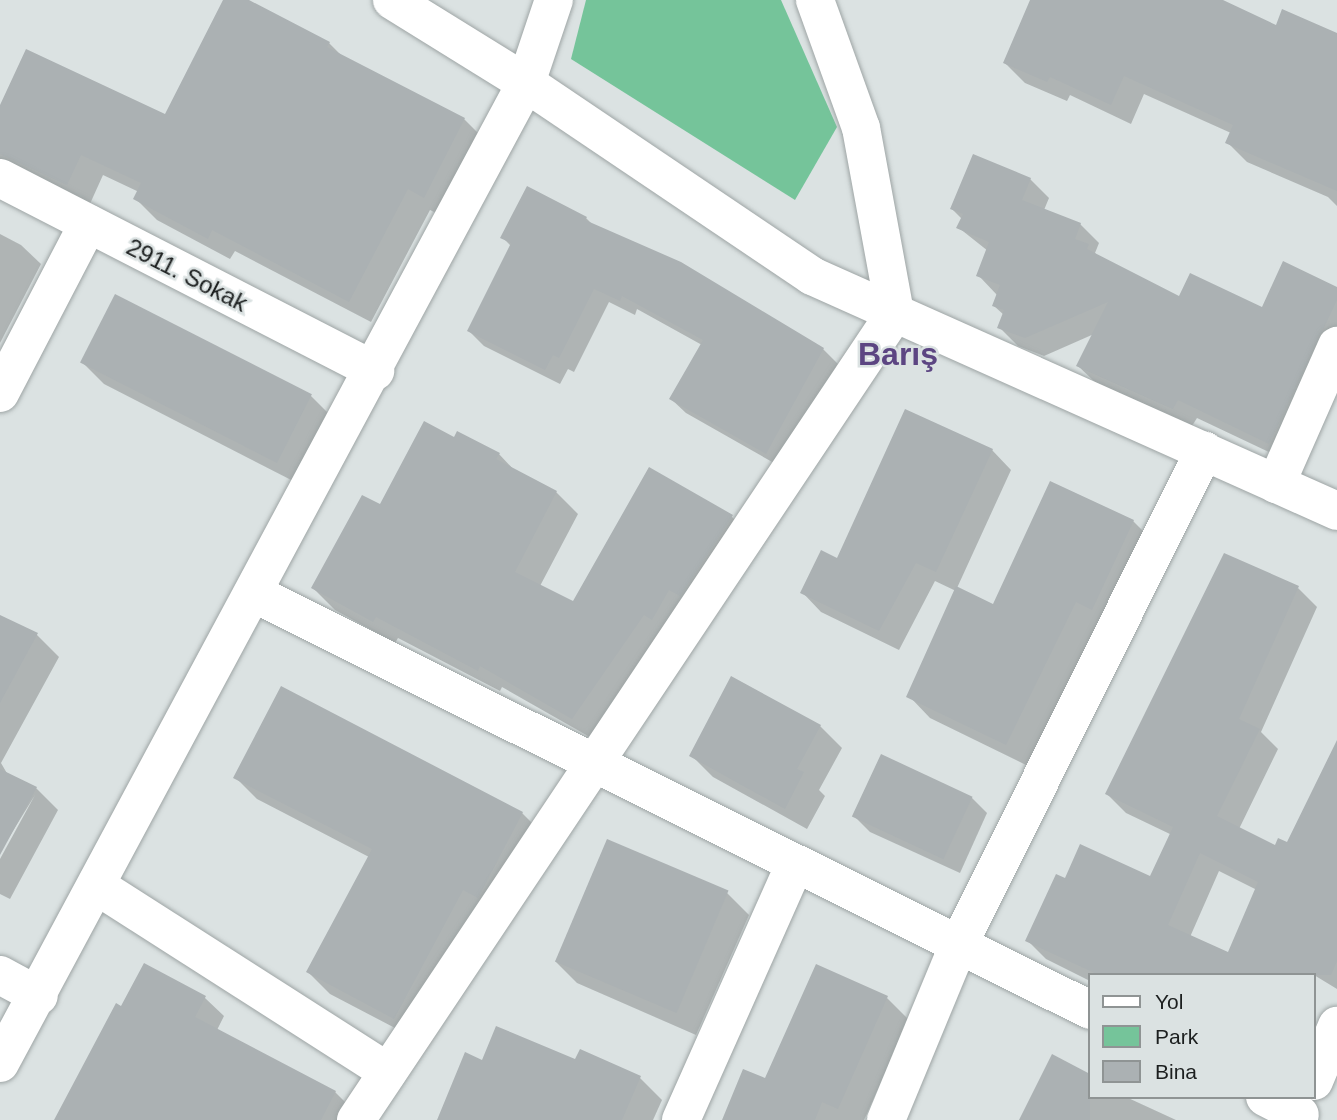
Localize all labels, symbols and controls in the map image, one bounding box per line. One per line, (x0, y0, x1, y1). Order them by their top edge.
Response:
street label: 2911. Sokak (122, 232, 252, 318)
district label: Barış (858, 335, 938, 373)
legend (1088, 973, 1316, 1099)
text: Yol (1155, 990, 1183, 1013)
text: Park (1155, 1025, 1198, 1048)
text: Bina (1155, 1060, 1197, 1083)

